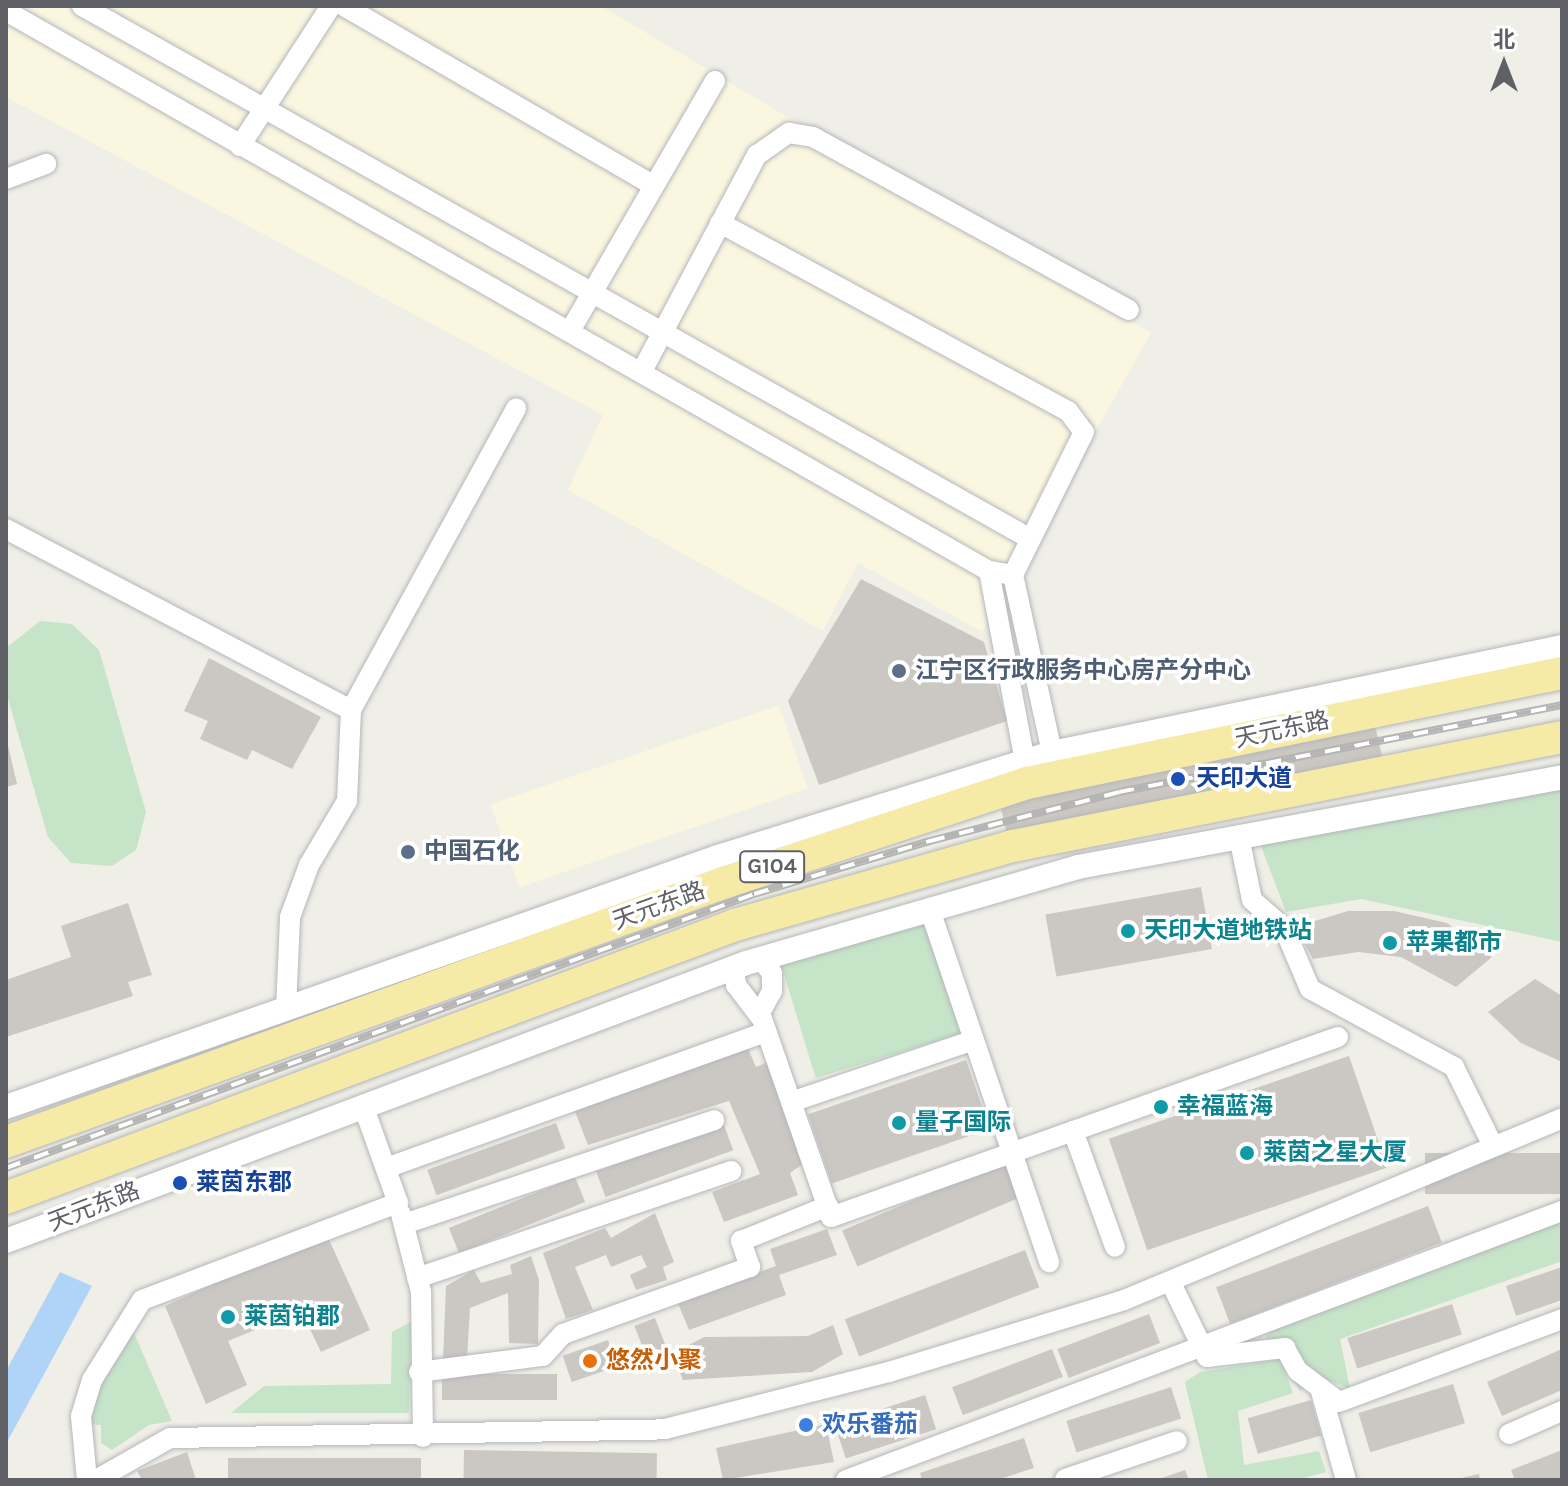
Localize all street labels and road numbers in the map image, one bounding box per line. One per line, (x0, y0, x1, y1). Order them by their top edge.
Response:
street label: 天元东路 (1232, 706, 1332, 754)
road number: G104 (738, 849, 806, 885)
street label: 天元东路 (609, 876, 709, 936)
street label: 天元东路 (44, 1176, 144, 1238)

